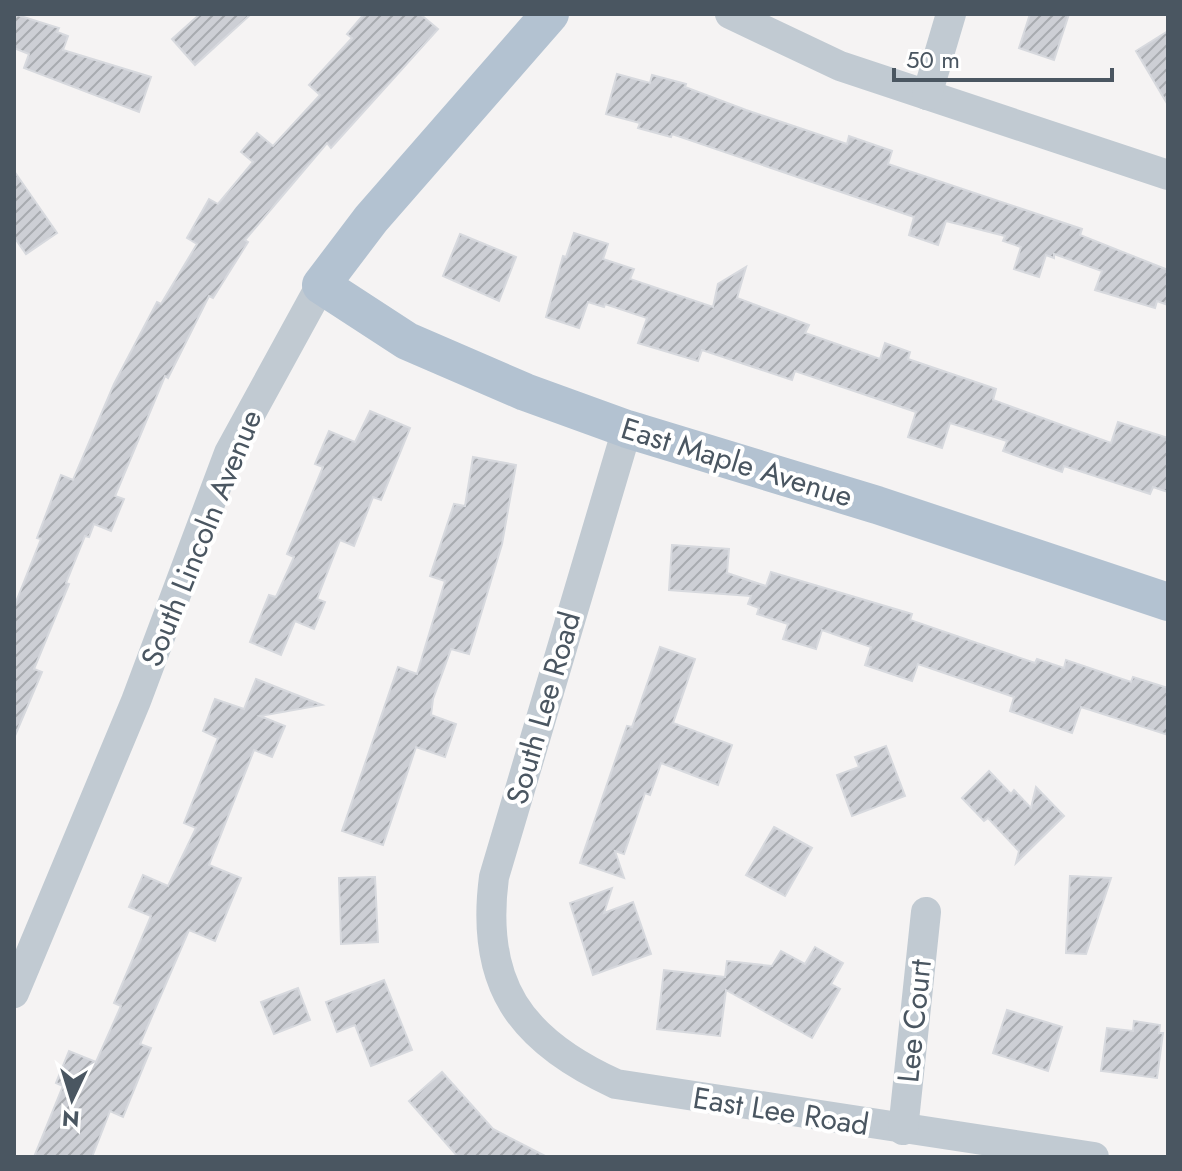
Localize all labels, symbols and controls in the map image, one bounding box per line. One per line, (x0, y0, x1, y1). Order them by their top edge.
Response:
scale bar (894, 32, 1112, 82)
text: 50 m (906, 42, 960, 77)
street label: South Lincoln Avenue (130, 403, 272, 673)
street label: East Maple Avenue (616, 406, 858, 518)
street label: South Lee Road (495, 607, 591, 809)
street label: Lee Court (886, 957, 942, 1085)
north arrow (32, 1059, 112, 1139)
street label: East Lee Road (690, 1076, 872, 1146)
text: N (61, 1102, 80, 1136)

